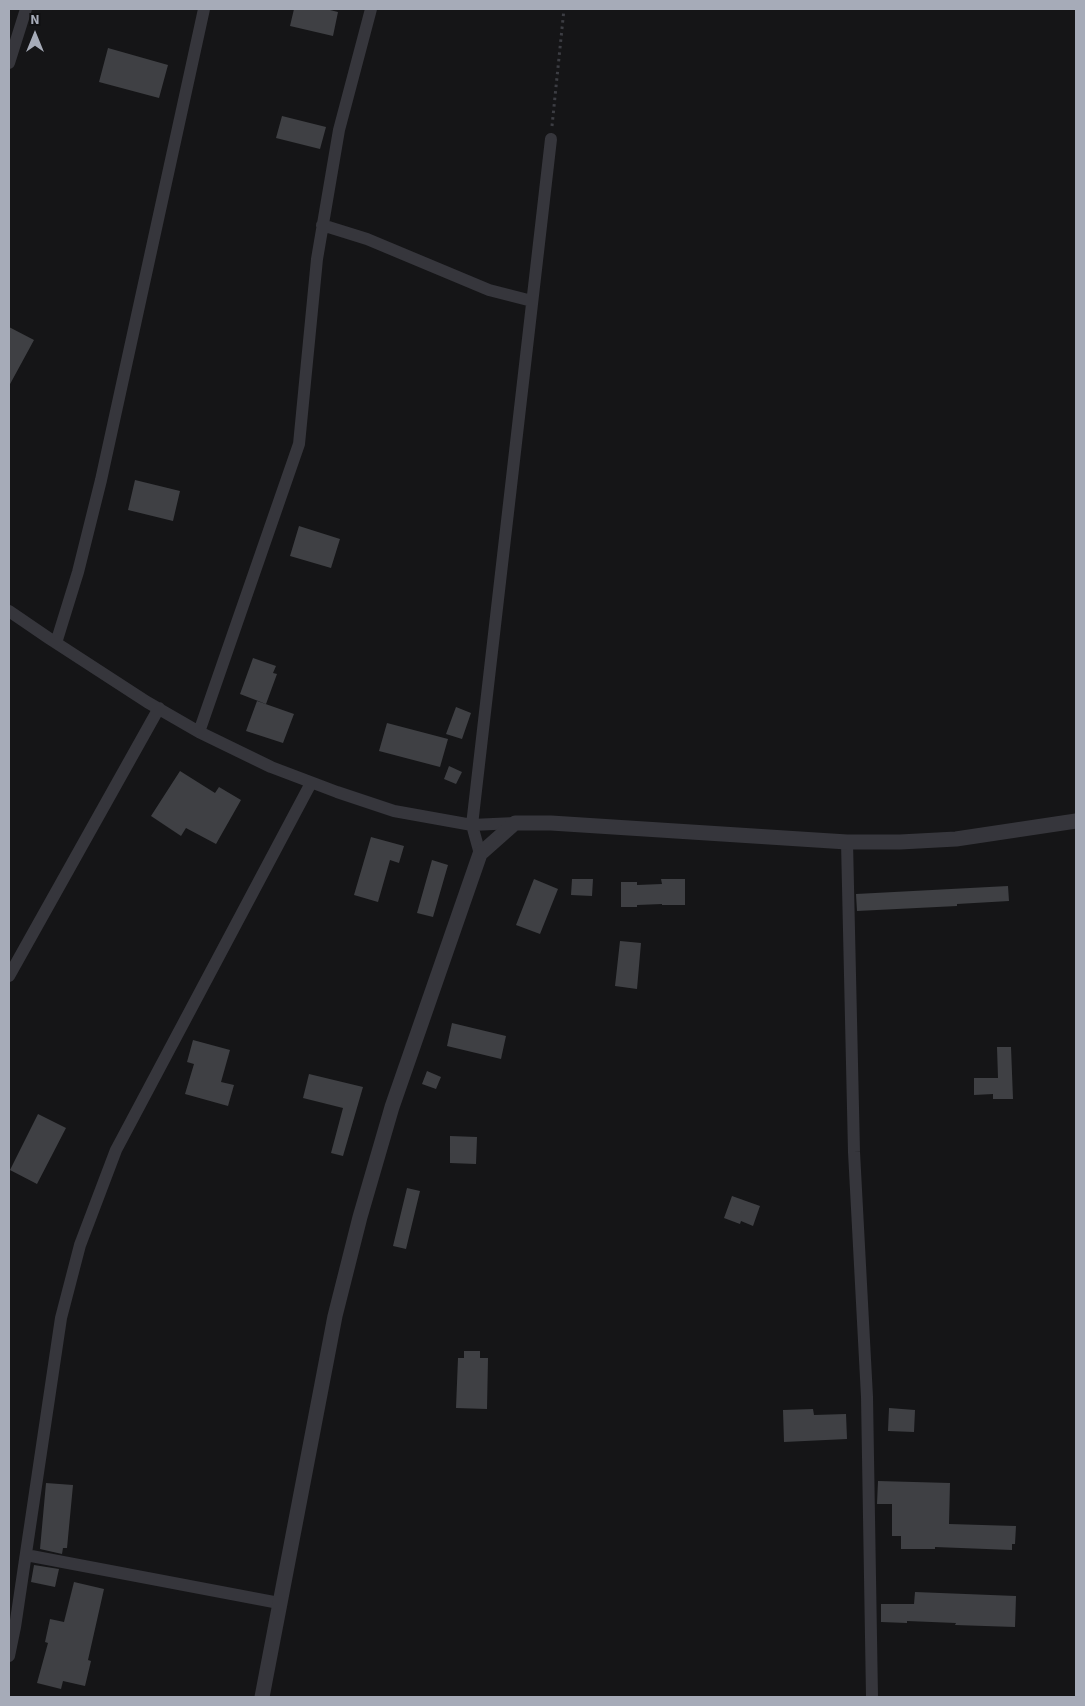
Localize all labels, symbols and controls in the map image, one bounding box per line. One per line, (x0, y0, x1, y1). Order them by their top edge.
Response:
north arrow (10, 10, 60, 60)
text: N (30, 10, 40, 30)

